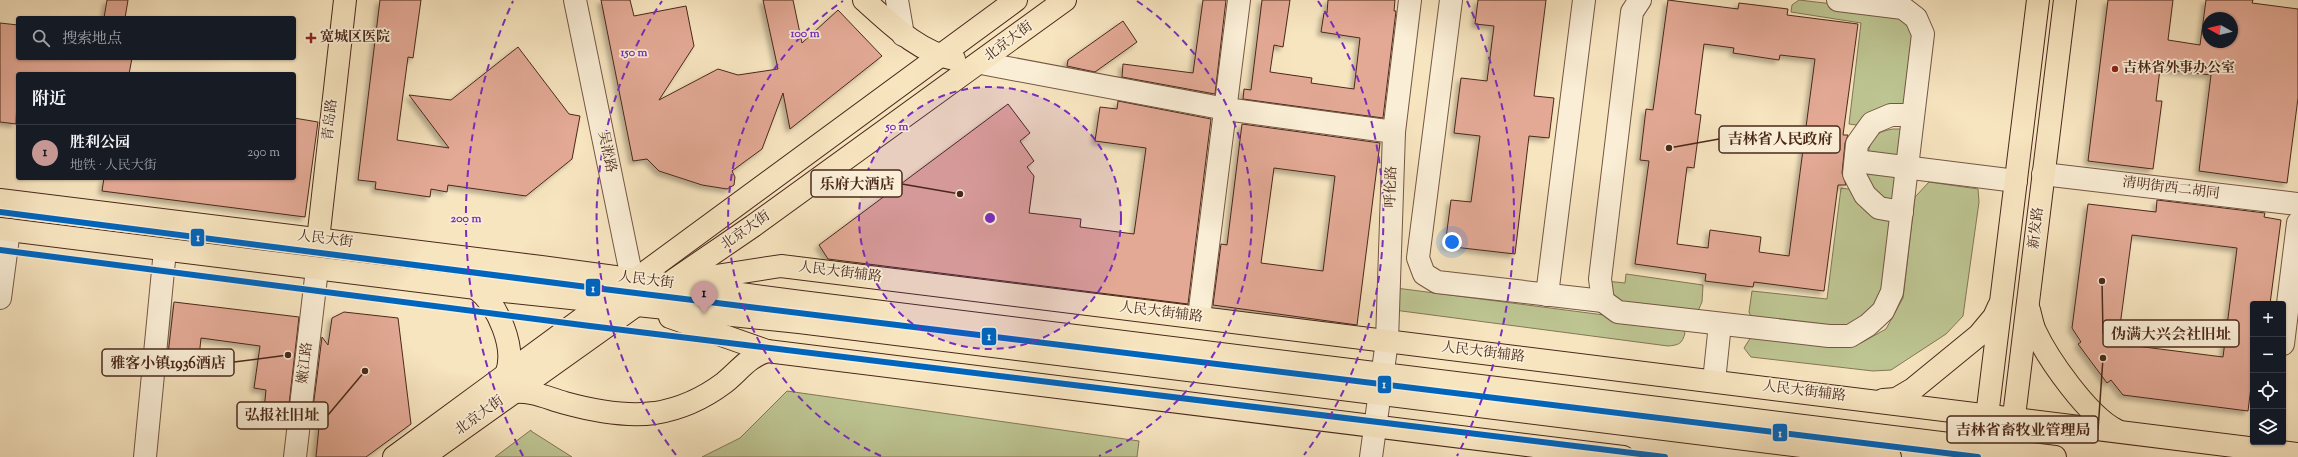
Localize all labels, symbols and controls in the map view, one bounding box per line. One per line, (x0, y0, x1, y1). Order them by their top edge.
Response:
north arrow (2202, 12, 2238, 48)
search box (16, 16, 296, 60)
street label: 北京大街 (981, 17, 1037, 67)
text: 100 m (789, 25, 820, 43)
icon: search (30, 27, 52, 49)
place label: 宽城区医院 (320, 28, 390, 48)
text: 搜索地点 (62, 29, 122, 50)
marker: 宽城区医院 (305, 32, 317, 44)
text: 150 m (619, 44, 648, 62)
place label: 吉林省外事办公室 (2123, 59, 2235, 79)
marker: 吉林省外事办公室 (2110, 64, 2120, 74)
text: 附近 (32, 88, 66, 112)
street label: 青岛路 (319, 98, 343, 142)
text: 50 m (885, 118, 909, 136)
callout: 吉林省人民政府 (1719, 126, 1840, 153)
street label: 吴淞路 (592, 129, 620, 175)
text: 吉林省人民政府 (1727, 130, 1833, 151)
text: 胜利公园 (70, 133, 130, 154)
text: 1 (43, 144, 47, 162)
text: 290 m (247, 144, 280, 162)
text: 地铁 · 人民大街 (70, 157, 157, 175)
street label: 呼伦路 (1381, 166, 1403, 208)
callout: 乐府大酒店 (811, 170, 902, 197)
street label: 清明街西二胡同 (2121, 173, 2221, 205)
text: 乐府大酒店 (819, 175, 895, 196)
street label: 新发路 (2025, 206, 2049, 250)
street label: 北京大街 (717, 207, 775, 255)
text: 200 m (451, 210, 481, 228)
centre of rings (983, 211, 997, 225)
street label: 人民大街 (296, 227, 354, 253)
line badge: 1 (190, 228, 205, 247)
text: 1 (195, 230, 200, 246)
your location (1442, 232, 1462, 252)
street label: 人民大街辅路 (797, 258, 883, 288)
street label: 人民大街 (617, 268, 675, 294)
line badge: 1 (585, 278, 601, 297)
text: 1 (590, 281, 595, 297)
pin: 1 (691, 281, 717, 314)
street label: 人民大街辅路 (1118, 298, 1204, 328)
map controls (2250, 301, 2286, 445)
button: + (2250, 301, 2286, 337)
callout: 伪满大兴会社旧址 (2103, 320, 2239, 347)
text: 伪满大兴会社旧址 (2111, 325, 2231, 346)
line badge: 1 (981, 327, 997, 346)
text: 1 (986, 329, 991, 345)
button: − (2250, 337, 2286, 373)
street label: 人民大街辅路 (1440, 338, 1526, 368)
street label: 嫩江路 (294, 341, 318, 385)
callout: 雅客小镇1936酒店 (102, 349, 234, 376)
text: 雅客小镇1936酒店 (110, 354, 226, 375)
button: locate (2250, 373, 2286, 409)
line badge: 1 (1377, 375, 1392, 394)
text: 1 (1381, 377, 1386, 393)
street label: 人民大街辅路 (1761, 377, 1847, 407)
street label: 北京大街 (451, 391, 509, 441)
callout: 弘报社旧址 (237, 402, 328, 429)
text: 弘报社旧址 (244, 406, 320, 427)
button: layers (2250, 409, 2286, 445)
callout: 吉林省畜牧业管理局 (1947, 416, 2098, 443)
text: 吉林省畜牧业管理局 (1955, 421, 2091, 442)
line badge: 1 (1772, 423, 1788, 442)
text: 1 (1777, 426, 1782, 442)

